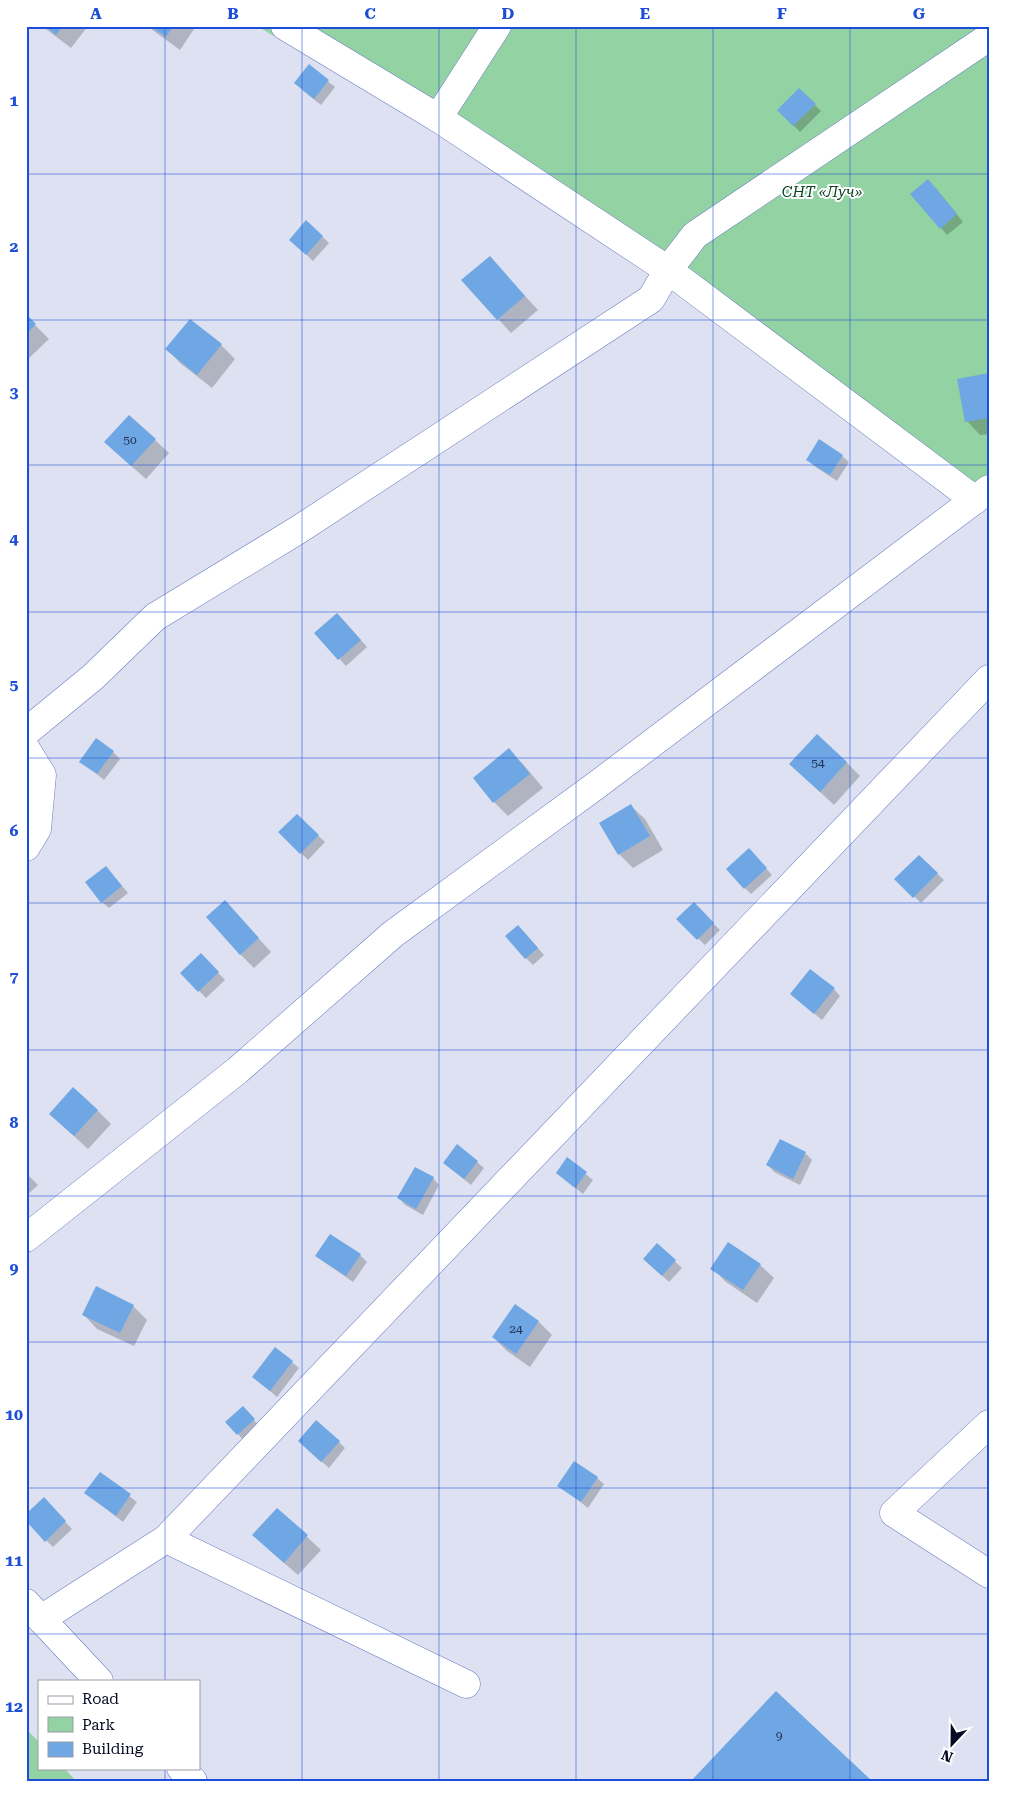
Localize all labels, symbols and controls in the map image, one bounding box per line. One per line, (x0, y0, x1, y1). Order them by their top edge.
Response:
text: A (90, 4, 102, 23)
text: B (227, 4, 239, 23)
text: C (364, 4, 376, 23)
text: D (502, 4, 515, 23)
text: E (640, 4, 650, 23)
text: F (777, 4, 787, 23)
text: G (913, 4, 926, 23)
text: 1 (10, 91, 19, 110)
park label: СНТ «Луч» (782, 183, 862, 201)
text: 2 (10, 237, 19, 256)
text: 3 (10, 383, 19, 402)
house number: 50 (123, 433, 137, 447)
text: 4 (10, 529, 19, 548)
text: 5 (10, 675, 19, 694)
house number: 54 (811, 756, 825, 770)
text: 6 (10, 821, 19, 840)
text: 7 (10, 967, 19, 986)
text: 8 (10, 1113, 19, 1132)
text: 9 (10, 1259, 19, 1278)
house number: 24 (509, 1322, 523, 1336)
text: 10 (5, 1405, 23, 1424)
text: 11 (5, 1551, 23, 1570)
legend (38, 1680, 200, 1770)
text: Road (82, 1690, 119, 1708)
text: 12 (5, 1697, 23, 1716)
text: Park (82, 1716, 116, 1734)
north arrow (928, 1720, 978, 1770)
house number: 9 (776, 1729, 783, 1743)
text: Building (82, 1740, 144, 1758)
text: N (939, 1747, 955, 1765)

